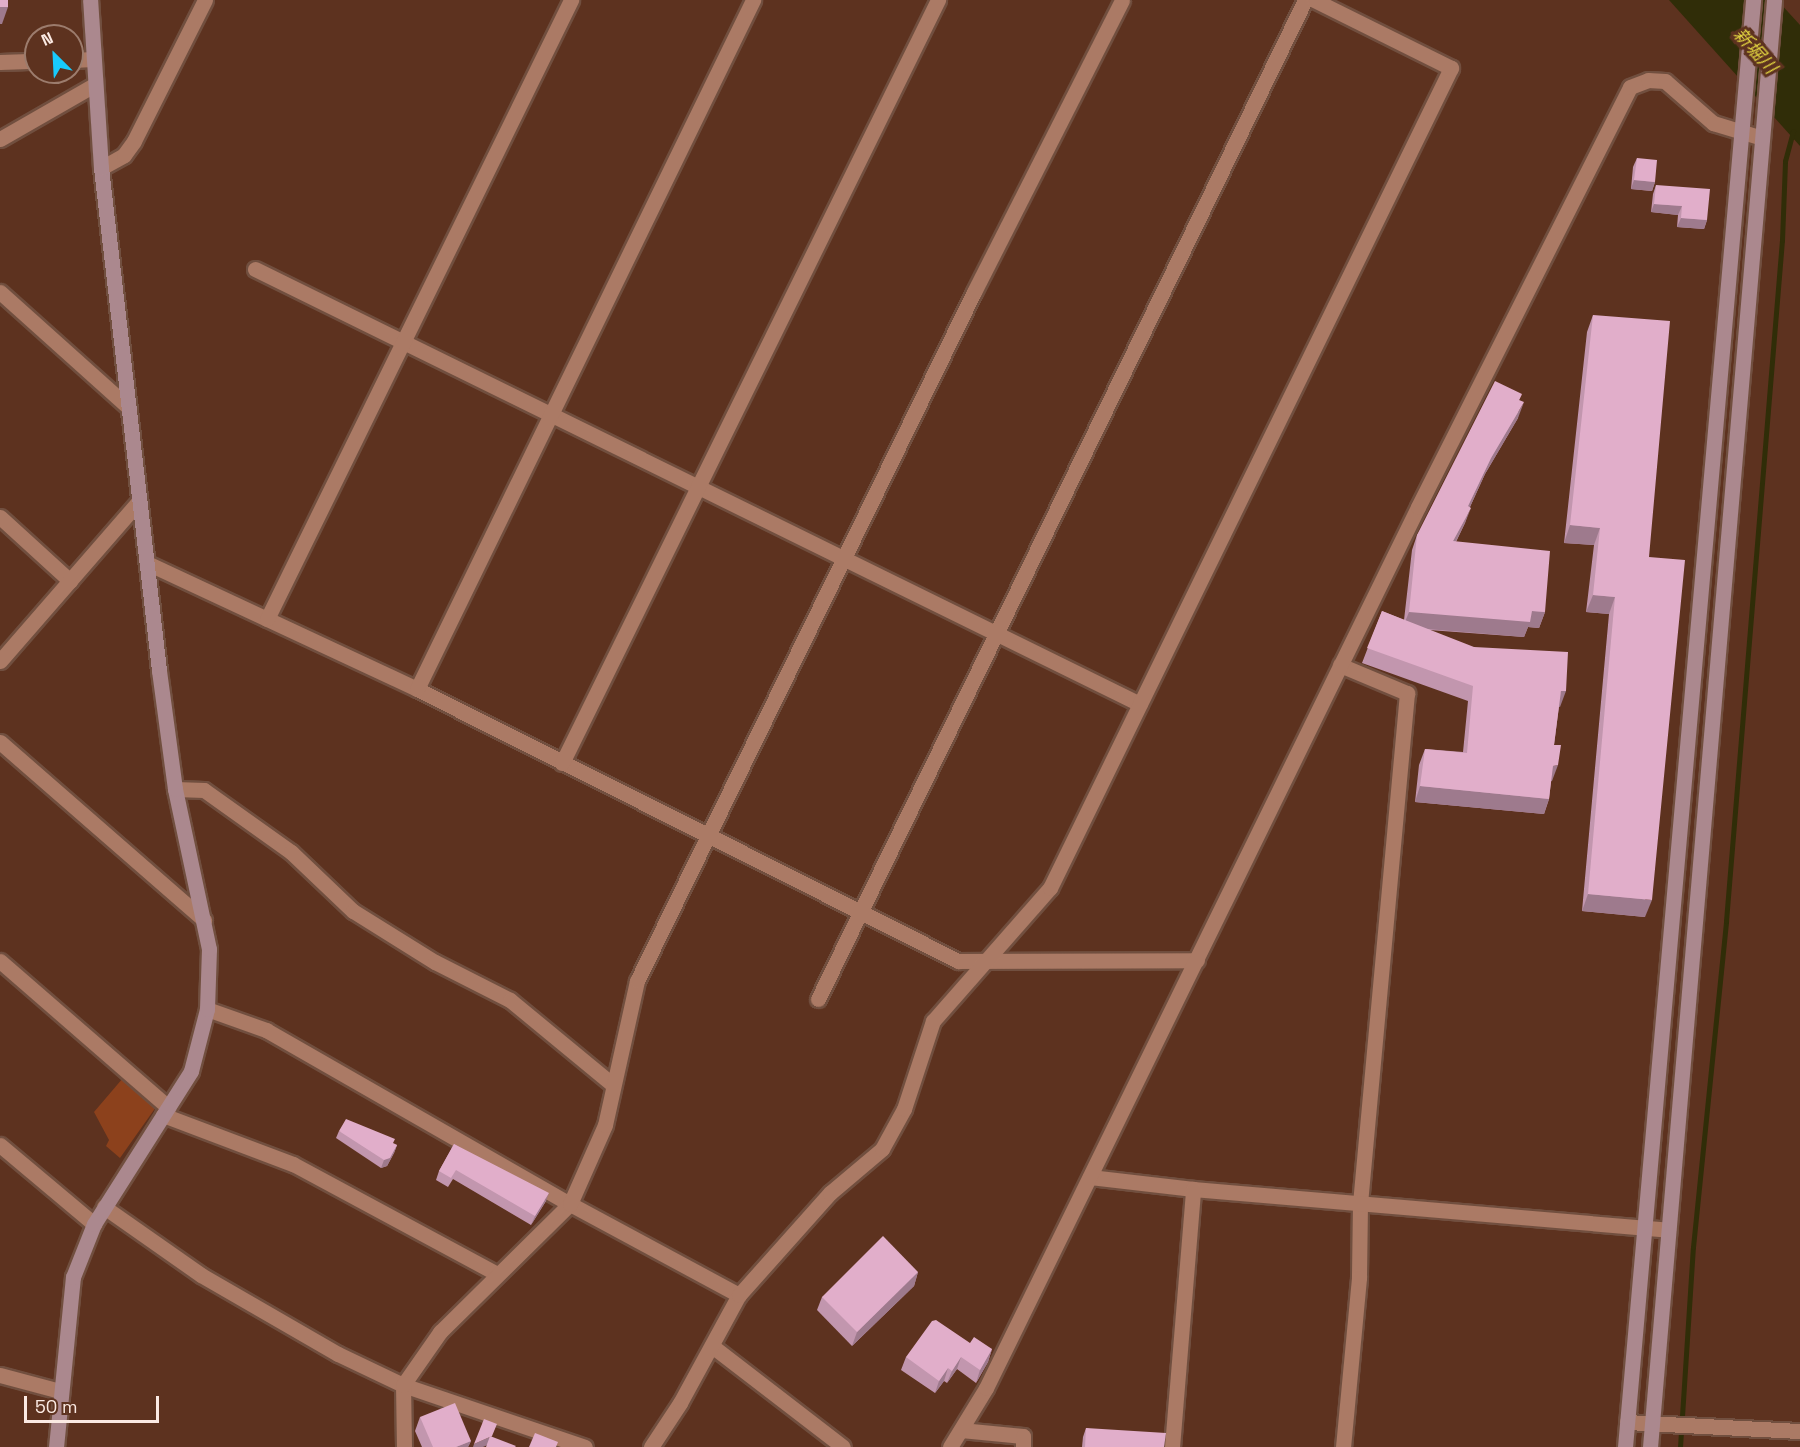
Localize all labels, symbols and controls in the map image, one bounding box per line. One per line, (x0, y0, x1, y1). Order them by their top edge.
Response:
north arrow (24, 24, 84, 84)
water label: 新堀川 (1729, 24, 1781, 78)
text: N (38, 27, 56, 51)
scale bar (27, 1384, 162, 1422)
text: 50 m (35, 1395, 77, 1418)

